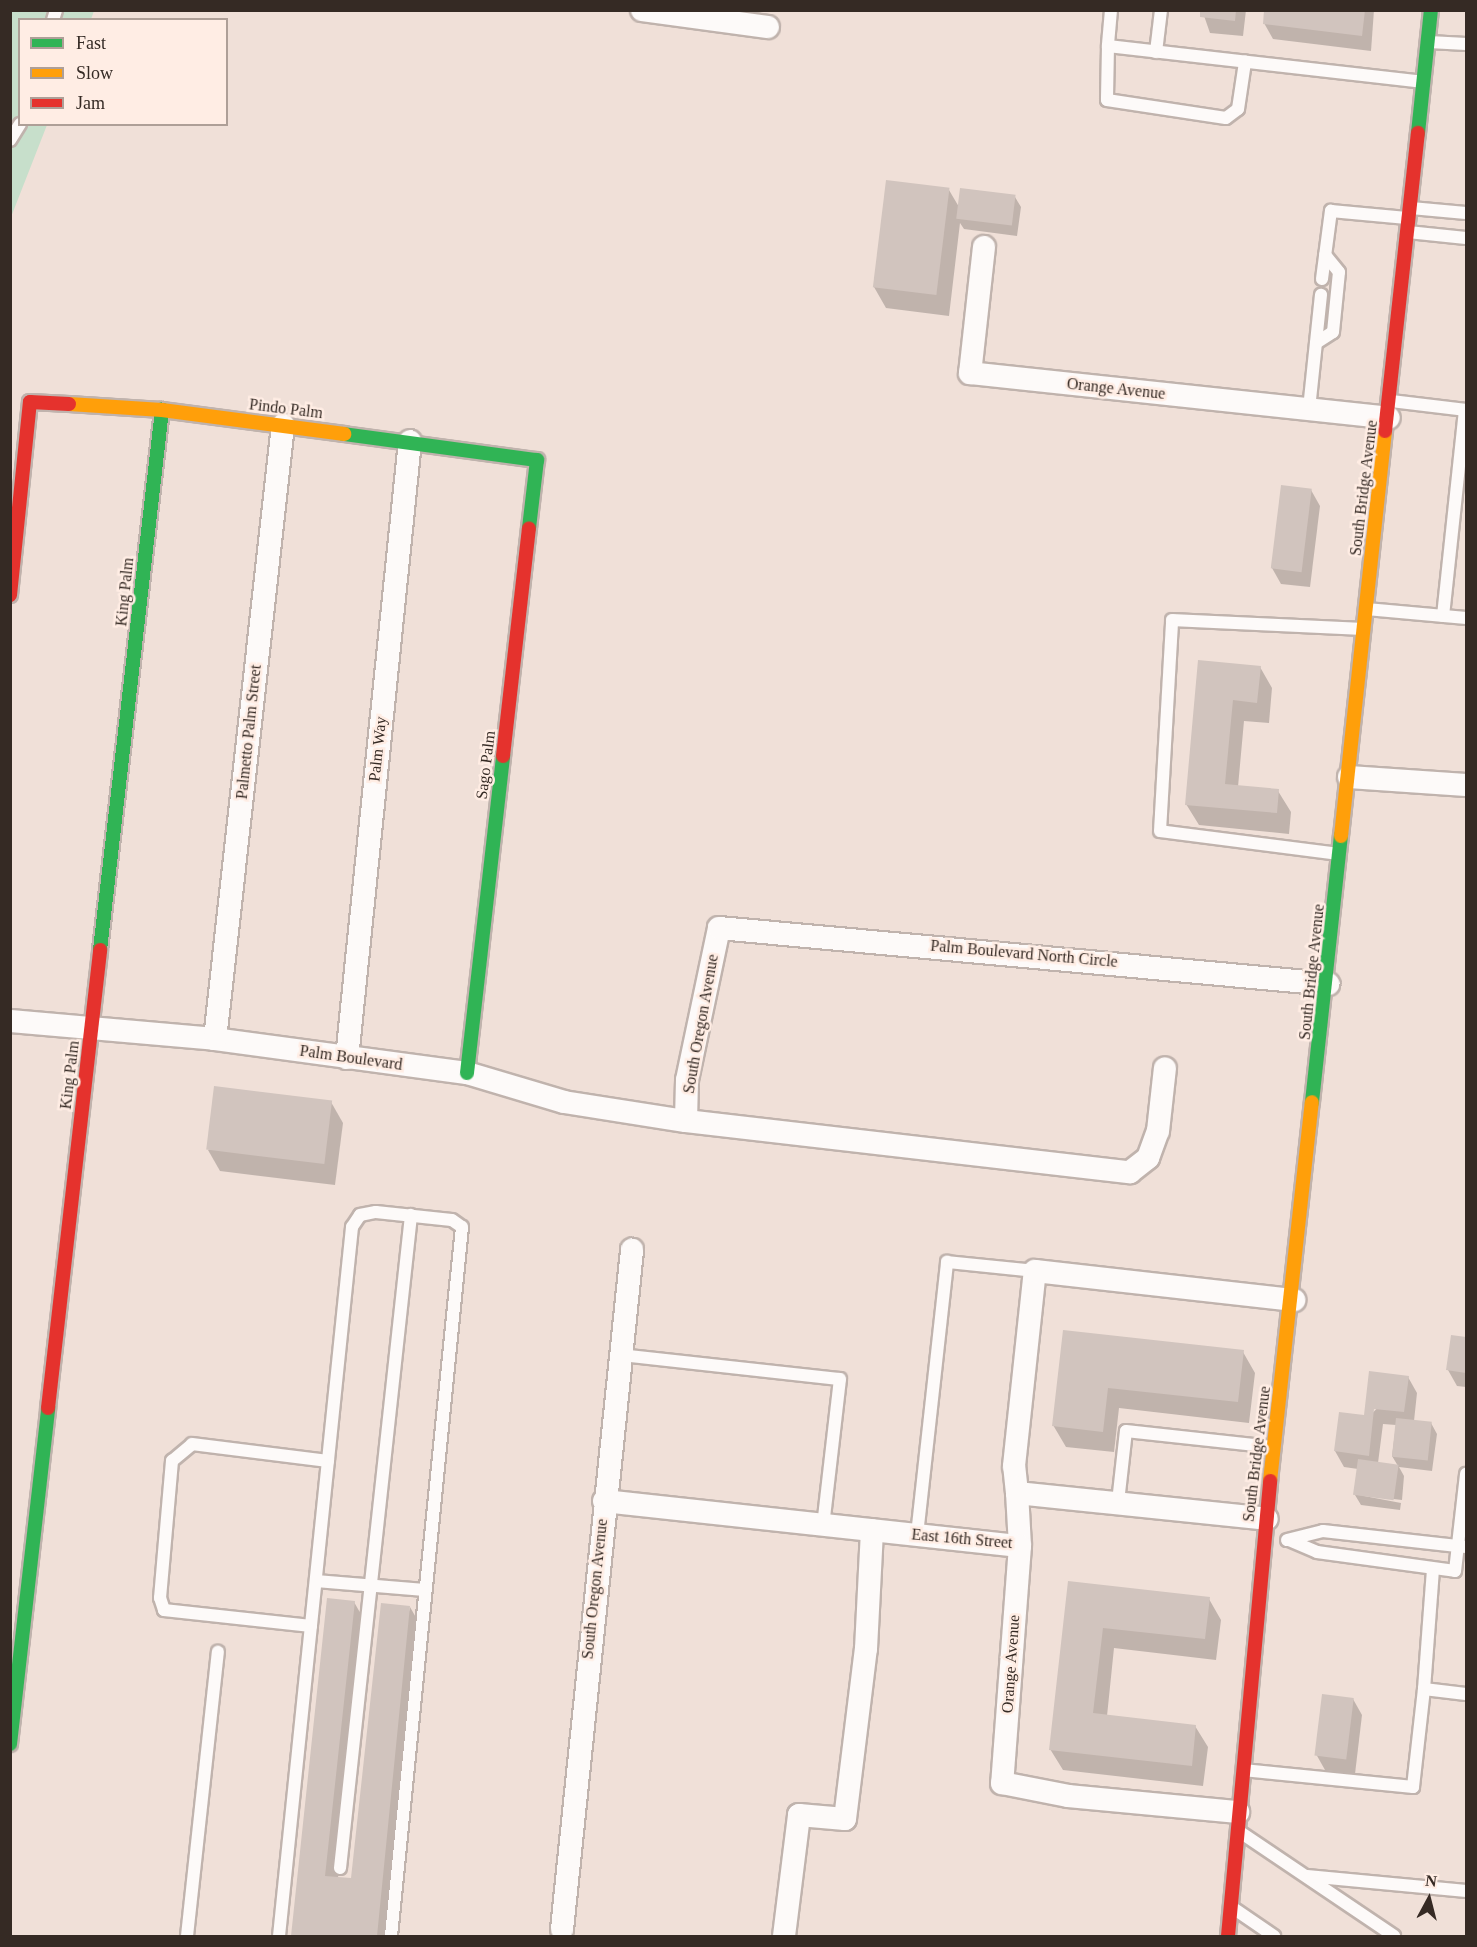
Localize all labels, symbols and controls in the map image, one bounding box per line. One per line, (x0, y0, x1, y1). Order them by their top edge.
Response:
legend (18, 18, 228, 126)
text: Fast (76, 33, 106, 53)
text: Slow (76, 63, 113, 83)
text: Jam (76, 93, 105, 113)
street label: Orange Avenue (1065, 374, 1167, 404)
street label: Pindo Palm (248, 395, 324, 423)
street label: South Bridge Avenue (1346, 419, 1382, 557)
street label: King Palm (112, 557, 138, 627)
street label: Palmetto Palm Street (232, 664, 266, 800)
street label: Palm Way (365, 715, 391, 783)
street label: Sago Palm (472, 730, 500, 800)
street label: South Bridge Avenue (1295, 903, 1329, 1041)
street label: Palm Boulevard North Circle (930, 936, 1118, 972)
street label: South Oregon Avenue (679, 952, 723, 1096)
street label: King Palm (56, 1040, 84, 1110)
street label: Palm Boulevard (298, 1041, 404, 1075)
street label: South Bridge Avenue (1239, 1385, 1275, 1523)
street label: South Oregon Avenue (578, 1517, 612, 1661)
street label: East 16th Street (911, 1525, 1013, 1553)
street label: Orange Avenue (998, 1614, 1024, 1714)
north arrow (1399, 1869, 1459, 1929)
text: N (1424, 1871, 1438, 1890)

